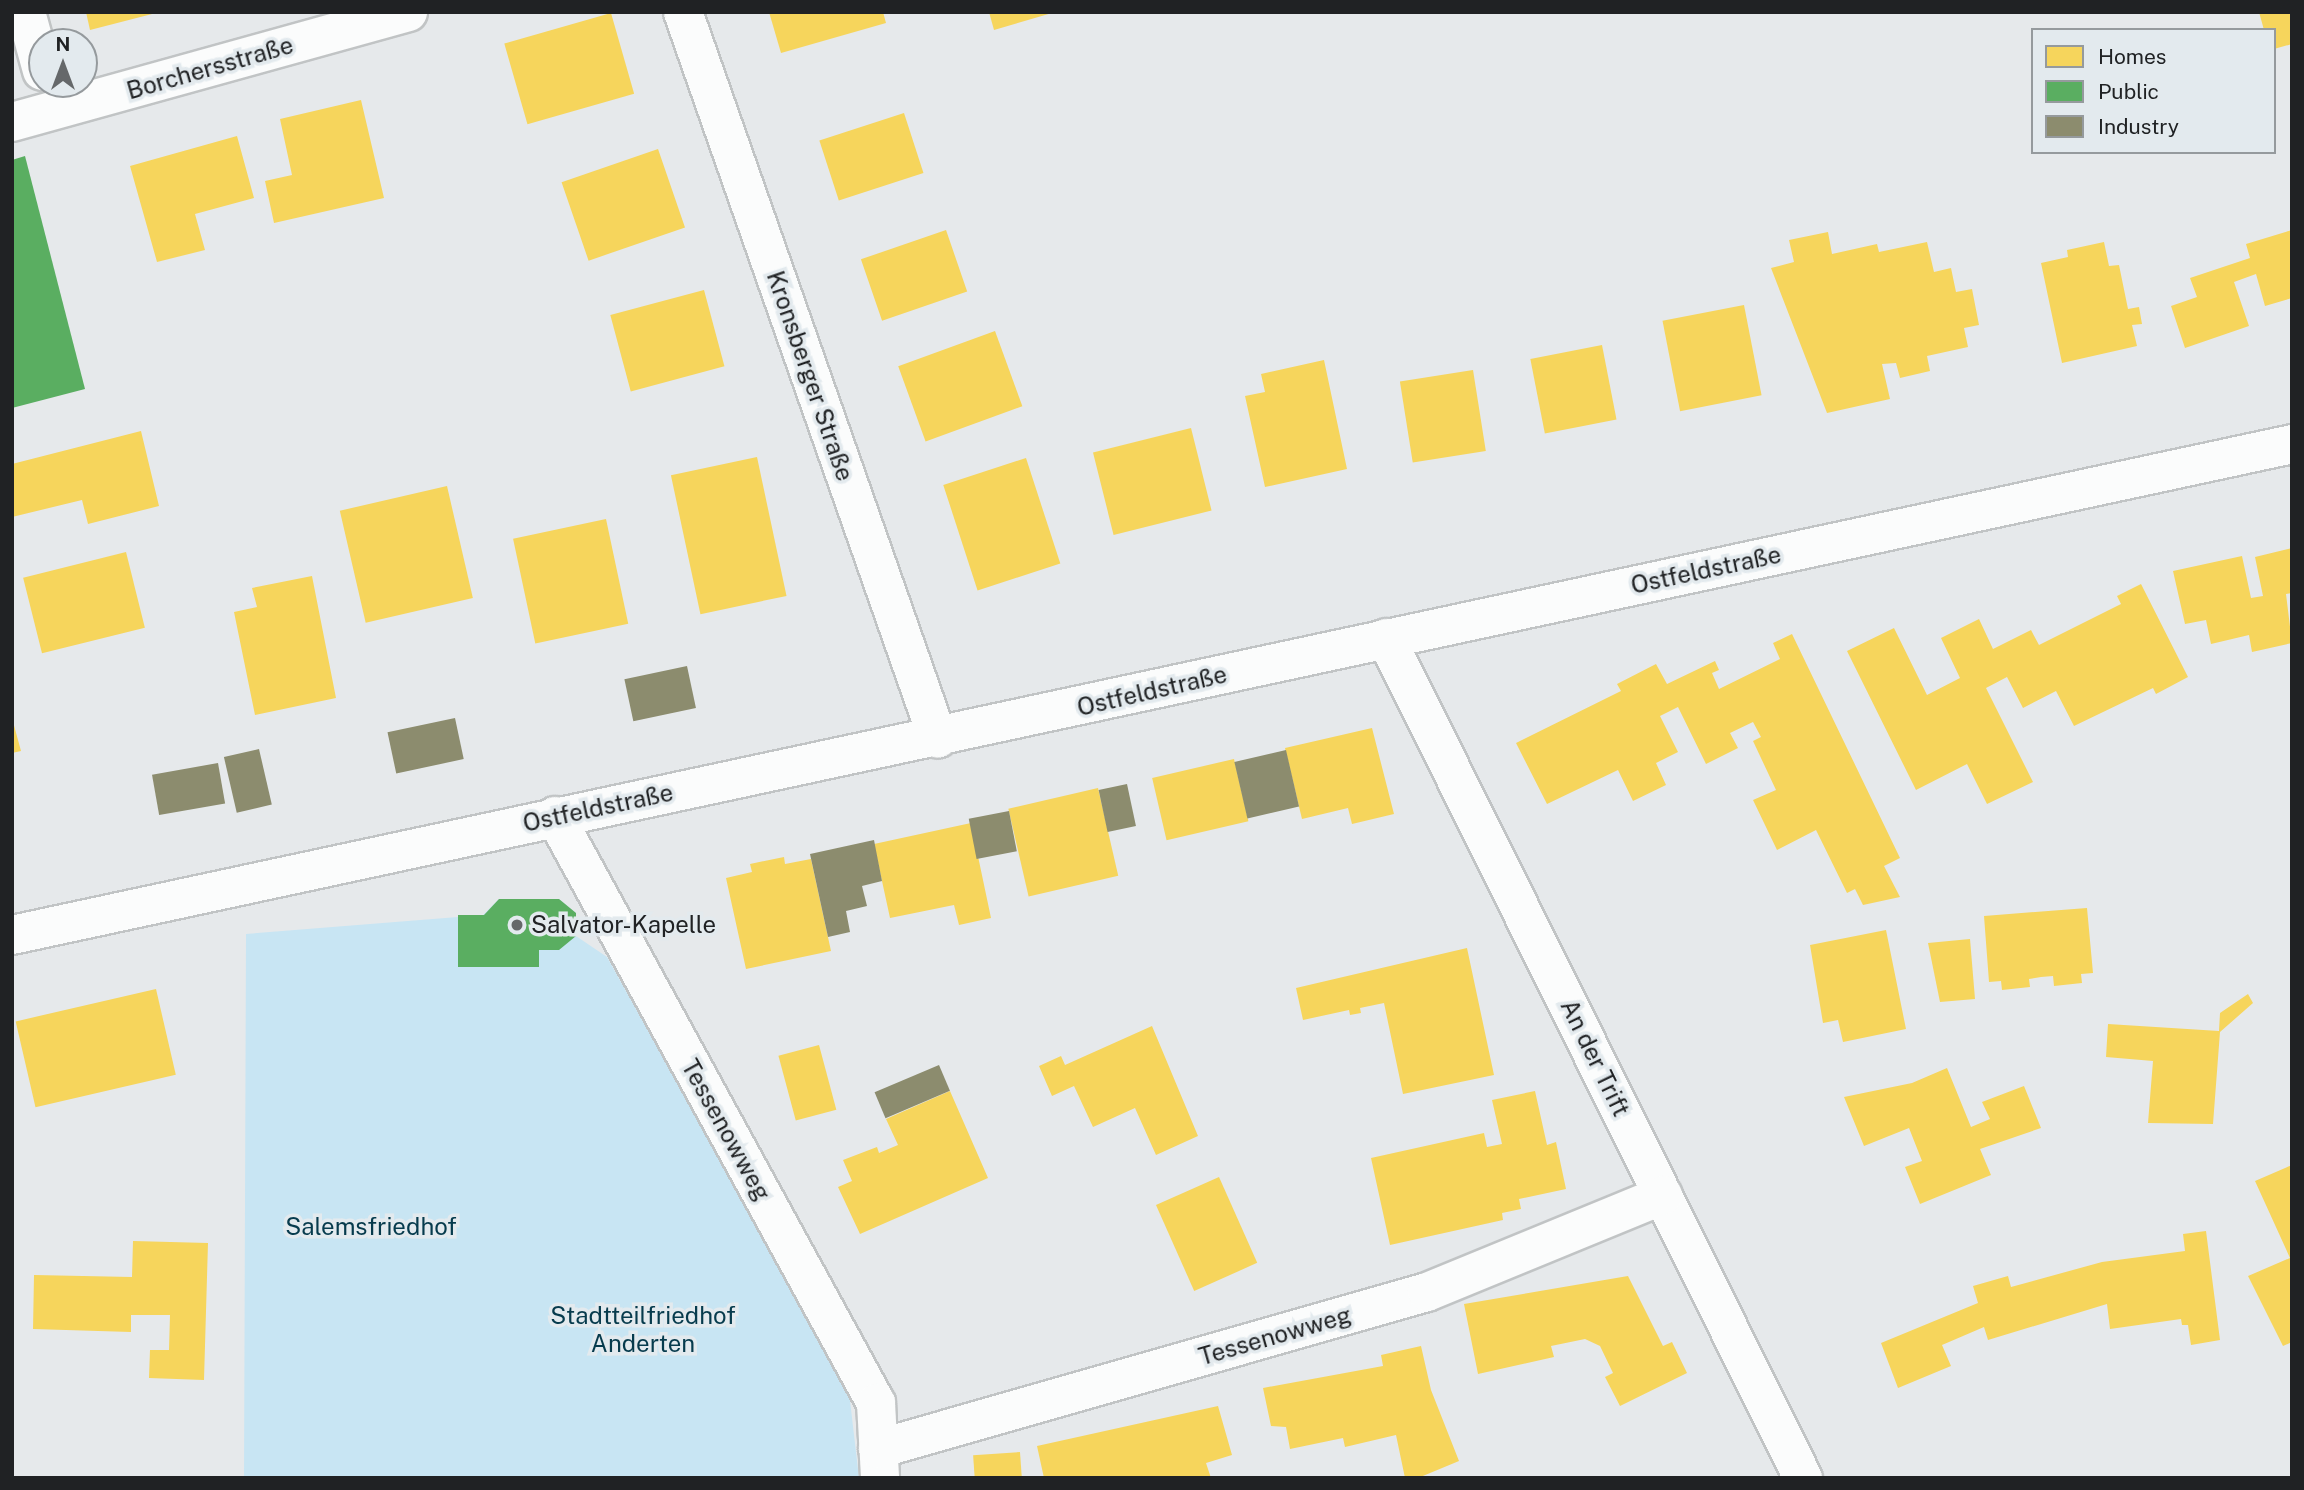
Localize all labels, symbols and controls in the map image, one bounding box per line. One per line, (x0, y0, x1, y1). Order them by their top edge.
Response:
north arrow (28, 28, 98, 98)
legend (2031, 28, 2276, 154)
street label: Borchersstraße (123, 30, 297, 106)
text: N (56, 33, 70, 55)
text: Homes (2098, 44, 2166, 69)
text: Public (2098, 79, 2159, 104)
text: Industry (2098, 114, 2179, 139)
street label: Kronsberger Straße (761, 267, 859, 485)
street label: Ostfeldstraße (1628, 540, 1784, 600)
street label: Ostfeldstraße (1074, 660, 1230, 722)
street label: Ostfeldstraße (520, 778, 676, 838)
place label: Salvator-Kapelle (531, 911, 716, 939)
marker: Salvator-Kapelle (509, 917, 525, 933)
street label: An der Trift (1554, 995, 1636, 1121)
street label: Tessenowweg (675, 1054, 777, 1206)
park label: Salemsfriedhof (285, 1213, 457, 1241)
street label: Tessenowweg (1196, 1301, 1354, 1371)
park label: Stadtteilfriedhof Anderten (550, 1302, 736, 1358)

